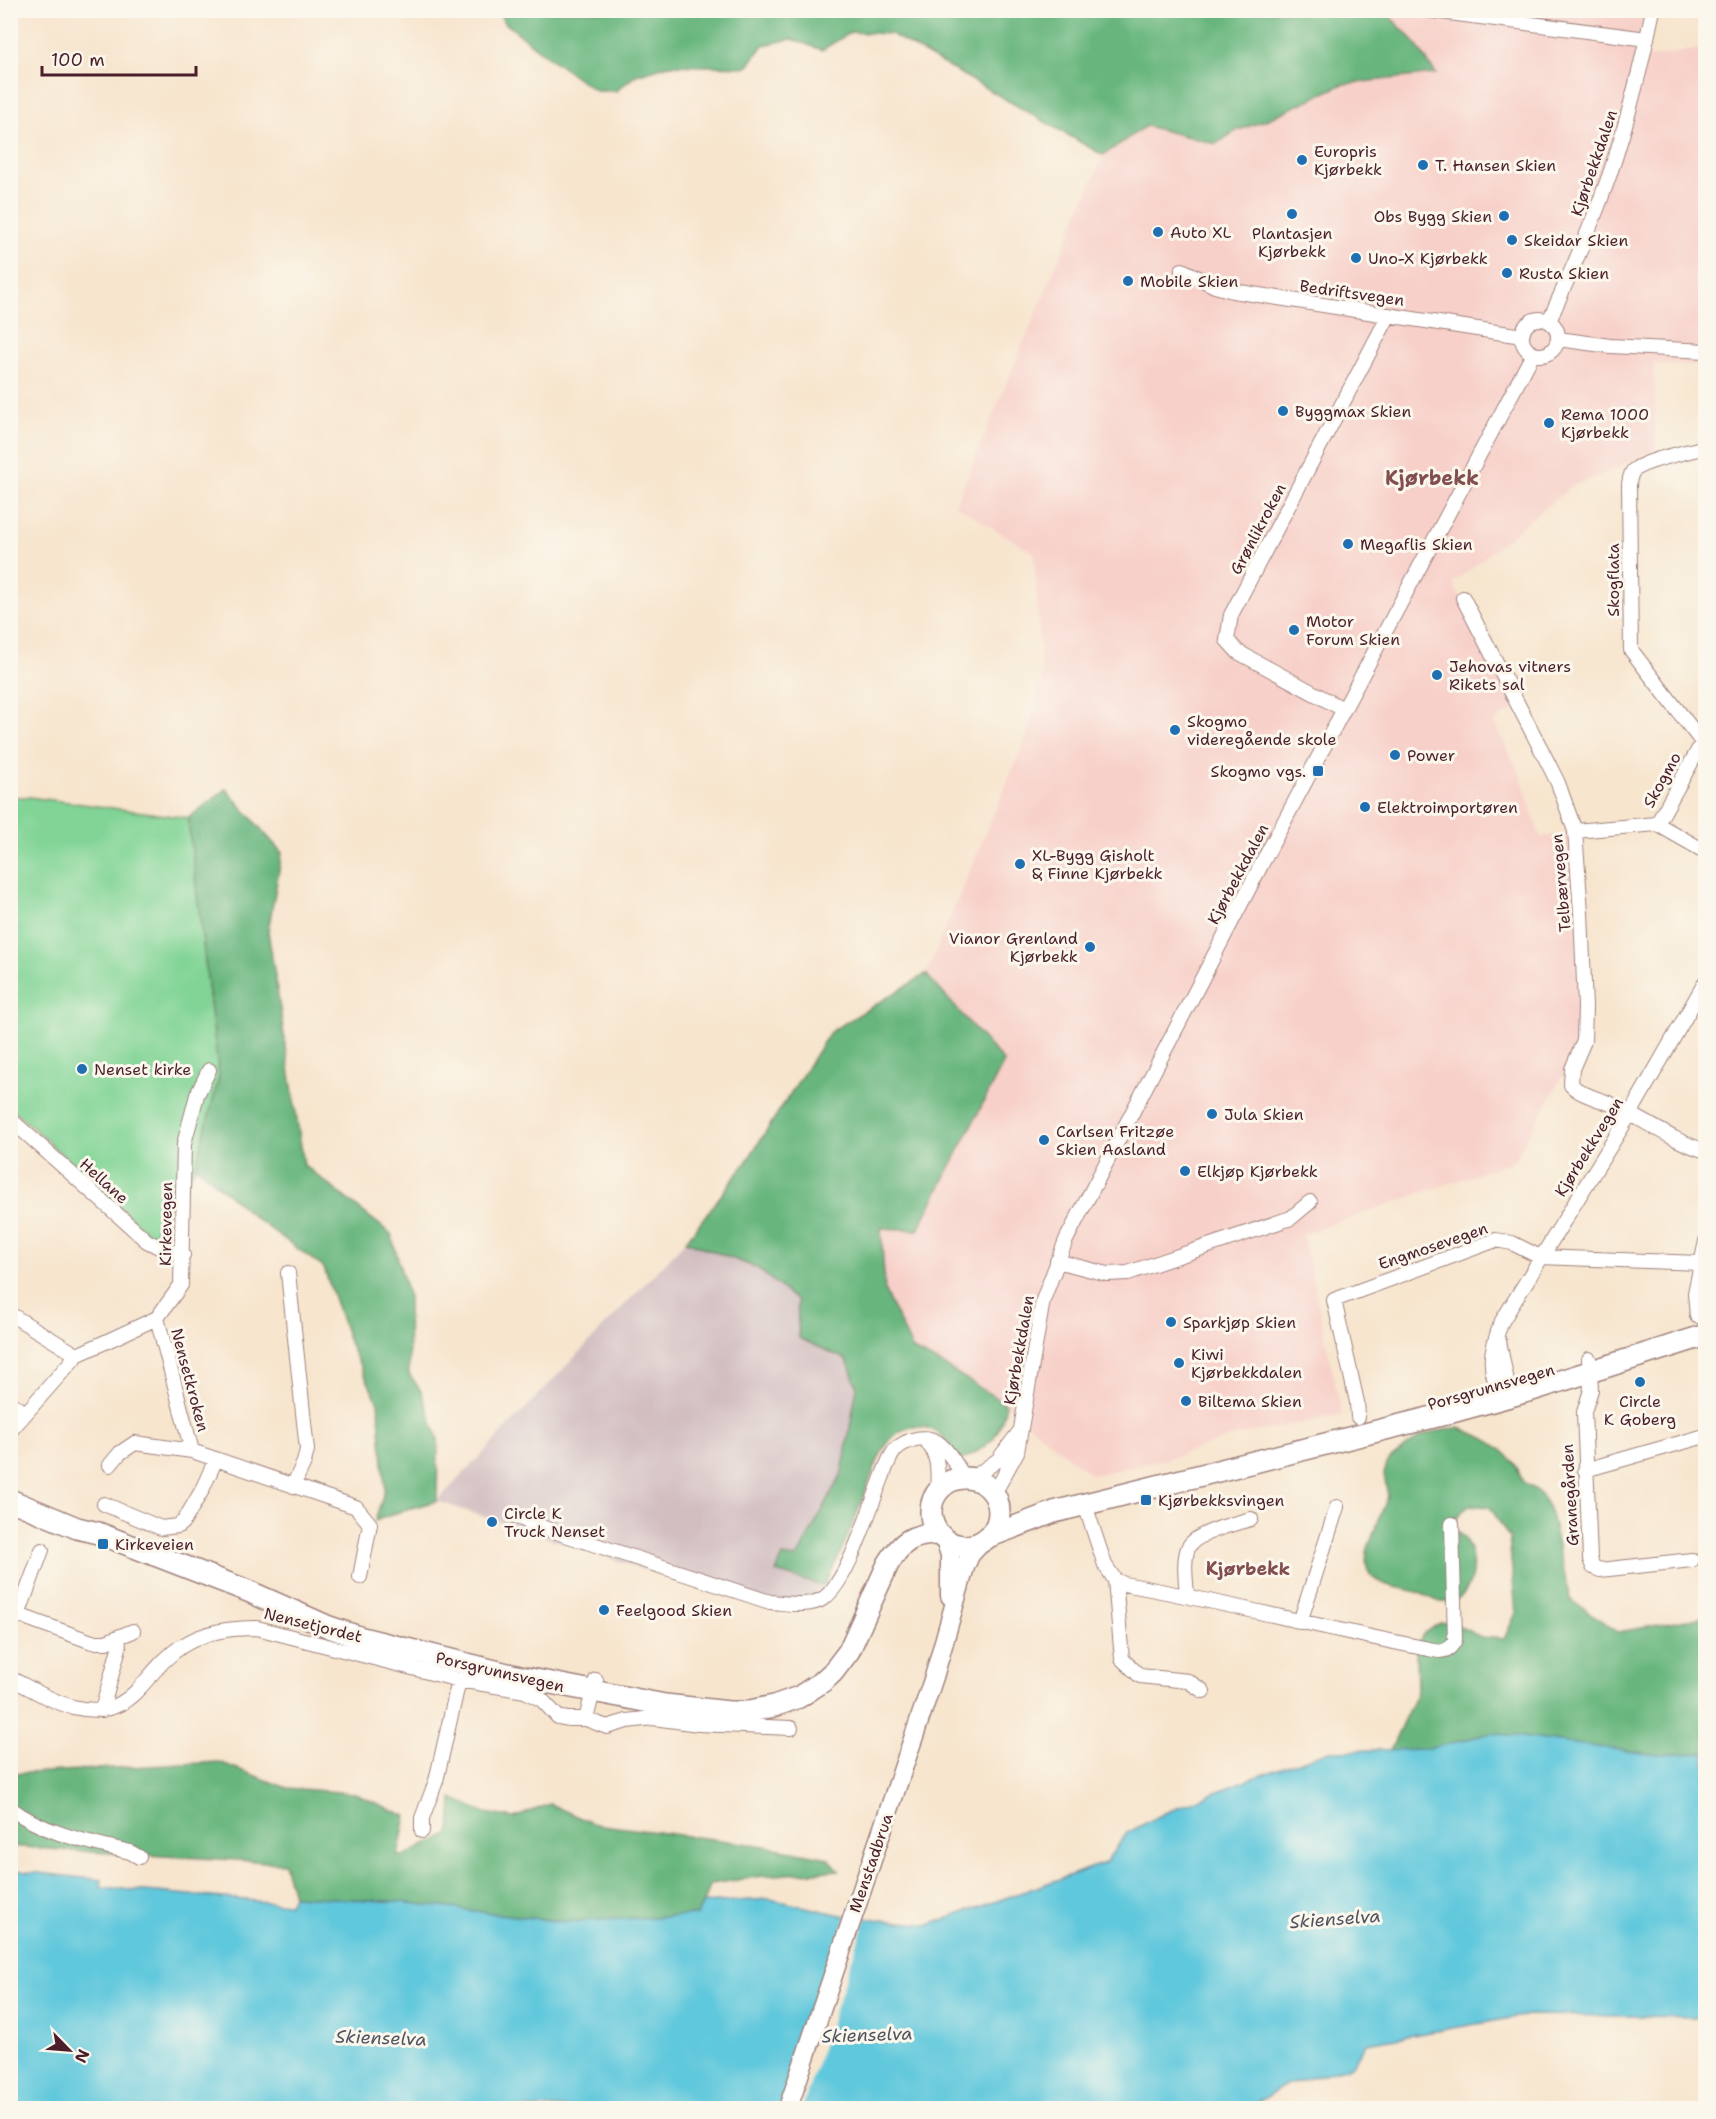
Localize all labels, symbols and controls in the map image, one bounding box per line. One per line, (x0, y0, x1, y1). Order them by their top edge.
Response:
scale bar (42, 39, 196, 77)
text: 100 m (51, 48, 105, 72)
street label: Kjørbekkdalen (1566, 107, 1622, 219)
place label: Europris Kjørbekk (1314, 141, 1382, 180)
marker: Europris Kjørbekk (1295, 153, 1309, 167)
place label: T. Hansen Skien (1435, 155, 1556, 176)
marker: T. Hansen Skien (1416, 158, 1430, 172)
place label: Obs Bygg Skien (1374, 206, 1492, 227)
marker: Plantasjen Kjørbekk (1285, 207, 1299, 221)
marker: Obs Bygg Skien (1497, 209, 1511, 223)
place label: Auto XL (1170, 222, 1232, 243)
place label: Plantasjen Kjørbekk (1252, 223, 1333, 262)
marker: Auto XL (1151, 225, 1165, 239)
place label: Skeidar Skien (1524, 230, 1628, 251)
marker: Skeidar Skien (1505, 233, 1519, 247)
place label: Uno-X Kjørbekk (1368, 248, 1488, 269)
marker: Uno-X Kjørbekk (1349, 251, 1363, 265)
place label: Rusta Skien (1519, 263, 1609, 284)
marker: Rusta Skien (1500, 266, 1514, 280)
place label: Mobile Skien (1140, 271, 1239, 292)
marker: Mobile Skien (1121, 274, 1135, 288)
street label: Bedriftsvegen (1298, 275, 1406, 311)
place label: Byggmax Skien (1295, 401, 1411, 422)
marker: Byggmax Skien (1276, 404, 1290, 418)
place label: Rema 1000 Kjørbekk (1561, 404, 1649, 443)
marker: Rema 1000 Kjørbekk (1542, 416, 1556, 430)
district label: Kjørbekk (1385, 465, 1479, 491)
street label: Grønlikroken (1225, 480, 1291, 578)
place label: Megaflis Skien (1360, 534, 1473, 555)
marker: Megaflis Skien (1341, 537, 1355, 551)
street label: Skogflata (1603, 543, 1624, 617)
place label: Motor Forum Skien (1306, 611, 1400, 650)
marker: Motor Forum Skien (1287, 623, 1301, 637)
place label: Jehovas vitners Rikets sal (1449, 656, 1571, 695)
marker: Jehovas vitners Rikets sal (1430, 668, 1444, 682)
place label: Skogmo videregående skole (1187, 711, 1337, 750)
marker: Skogmo videregående skole (1168, 723, 1182, 737)
place label: Power (1407, 745, 1455, 766)
marker: Power (1388, 748, 1402, 762)
street label: Skogmo (1638, 749, 1686, 811)
place label: Skogmo vgs. (1211, 761, 1306, 782)
marker: Skogmo vgs. (1311, 764, 1325, 778)
place label: Elektroimportøren (1377, 797, 1518, 818)
marker: Elektroimportøren (1358, 800, 1372, 814)
street label: Kjørbekkdalen (1203, 820, 1273, 928)
street label: Telbærvegen (1546, 833, 1576, 933)
place label: XL-Bygg Gisholt & Finne Kjørbekk (1032, 845, 1163, 884)
marker: XL-Bygg Gisholt & Finne Kjørbekk (1013, 857, 1027, 871)
place label: Vianor Grenland Kjørbekk (949, 928, 1078, 967)
marker: Vianor Grenland Kjørbekk (1083, 940, 1097, 954)
place label: Nenset kirke (94, 1059, 191, 1080)
marker: Nenset kirke (75, 1062, 89, 1076)
street label: Kjørbekkvegen (1550, 1093, 1628, 1201)
place label: Jula Skien (1224, 1104, 1304, 1125)
marker: Jula Skien (1205, 1107, 1219, 1121)
place label: Carlsen Fritzøe Skien Aasland (1056, 1121, 1174, 1160)
marker: Carlsen Fritzøe Skien Aasland (1037, 1133, 1051, 1147)
street label: Hellane (75, 1154, 133, 1208)
place label: Elkjøp Kjørbekk (1197, 1161, 1318, 1182)
marker: Elkjøp Kjørbekk (1178, 1164, 1192, 1178)
street label: Kirkevegen (155, 1181, 177, 1266)
street label: Engmosevegen (1376, 1217, 1491, 1275)
street label: Kjørbekkdalen (999, 1293, 1039, 1407)
place label: Sparkjøp Skien (1183, 1312, 1296, 1333)
marker: Sparkjøp Skien (1164, 1315, 1178, 1329)
street label: Nensetkroken (166, 1326, 214, 1434)
place label: Kiwi Kjørbekkdalen (1191, 1344, 1302, 1383)
marker: Kiwi Kjørbekkdalen (1172, 1356, 1186, 1370)
street label: Porsgrunnsvegen (1425, 1359, 1557, 1415)
marker: Circle K Goberg (1633, 1375, 1647, 1389)
place label: Biltema Skien (1198, 1391, 1302, 1412)
place label: Circle K Goberg (1604, 1391, 1676, 1430)
marker: Biltema Skien (1179, 1394, 1193, 1408)
street label: Granegården (1557, 1443, 1583, 1547)
place label: Kjørbekksvingen (1158, 1490, 1285, 1511)
marker: Kjørbekksvingen (1139, 1493, 1153, 1507)
place label: Circle K Truck Nenset (504, 1503, 605, 1542)
marker: Circle K Truck Nenset (485, 1515, 499, 1529)
place label: Kirkeveien (115, 1534, 194, 1555)
marker: Kirkeveien (96, 1537, 110, 1551)
district label: Kjørbekk (1206, 1557, 1290, 1581)
place label: Feelgood Skien (616, 1600, 732, 1621)
street label: Nensetjordet (262, 1603, 364, 1647)
marker: Feelgood Skien (597, 1603, 611, 1617)
street label: Porsgrunnsvegen (434, 1647, 566, 1697)
street label: Menstadbrua (844, 1811, 898, 1915)
water label: Skienselva (1289, 1904, 1381, 1934)
north arrow (39, 2020, 99, 2080)
water label: Skienselva (821, 2021, 913, 2049)
water label: Skienselva (335, 2024, 427, 2052)
text: N (70, 2046, 94, 2066)

